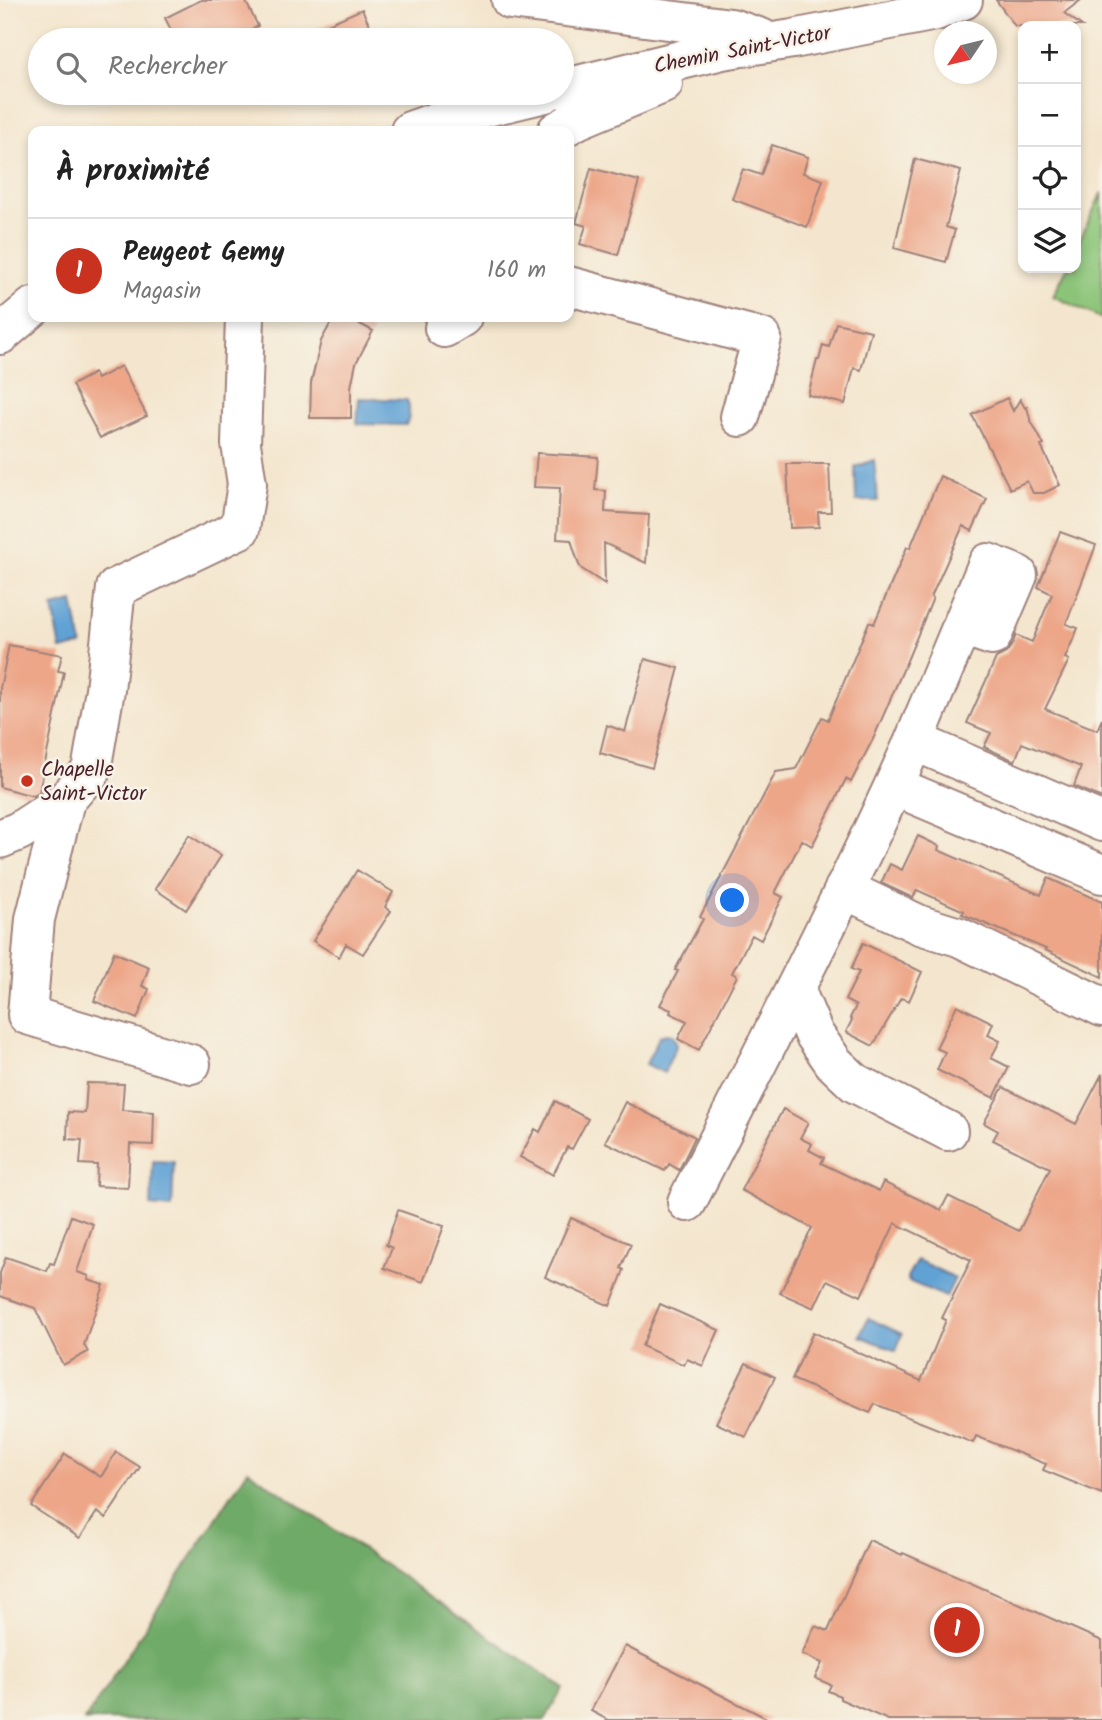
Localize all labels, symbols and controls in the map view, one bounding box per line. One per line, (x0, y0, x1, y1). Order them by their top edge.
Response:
street label: Chemin Saint-Victor (651, 17, 835, 84)
north arrow (934, 21, 997, 84)
map controls (1018, 21, 1081, 273)
button: + (1018, 21, 1081, 84)
search box (28, 28, 574, 105)
text: Rechercher (108, 46, 227, 88)
icon: search (52, 48, 90, 86)
button: − (1018, 84, 1081, 147)
button: locate (1018, 147, 1081, 210)
text: À proximité (56, 148, 209, 196)
button: layers (1018, 210, 1081, 273)
text: Peugeot Gemy (123, 232, 284, 274)
text: 1 (76, 253, 82, 289)
text: 160 m (487, 253, 546, 289)
text: Magasin (123, 274, 201, 310)
place label: Chapelle Saint-Victor (41, 754, 147, 811)
marker: Chapelle Saint-Victor (19, 773, 35, 789)
your location (715, 883, 749, 917)
pin: 1 (934, 1604, 980, 1656)

